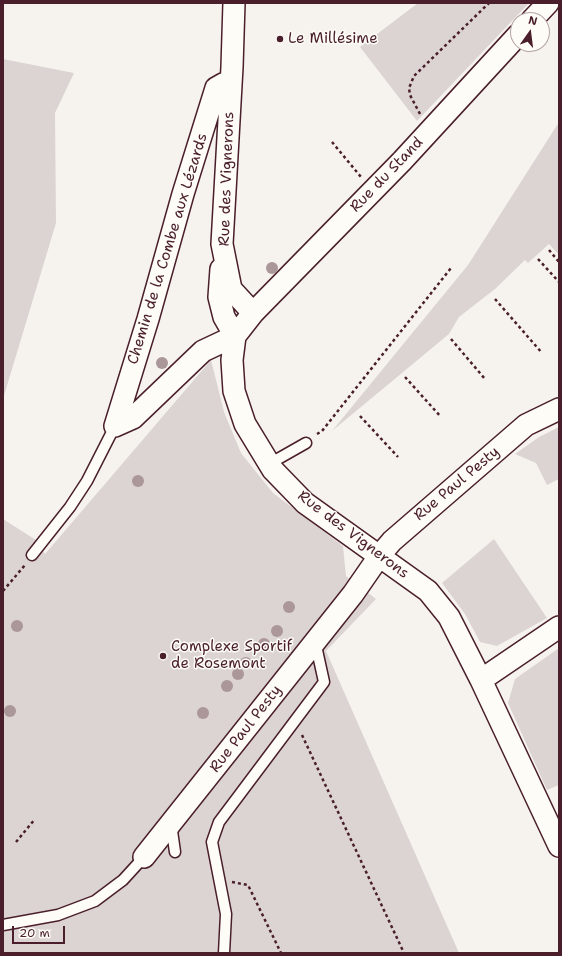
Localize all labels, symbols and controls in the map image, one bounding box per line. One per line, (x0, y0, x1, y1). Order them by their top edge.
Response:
north arrow (510, 12, 550, 52)
text: N (527, 13, 539, 29)
place label: Le Millésime (288, 30, 378, 48)
marker: Le Millésime (275, 34, 285, 44)
street label: Rue des Vignerons (216, 111, 238, 247)
street label: Chemin de la Combe aux Lézards (124, 131, 212, 367)
street label: Rue du Stand (347, 134, 427, 216)
street label: Rue Paul Pesty (411, 443, 503, 525)
street label: Rue des Vignerons (294, 487, 412, 583)
place label: Complexe Sportif de Rosemont (171, 638, 292, 673)
marker: Complexe Sportif de Rosemont (158, 651, 168, 661)
street label: Rue Paul Pesty (206, 682, 286, 776)
scale bar (14, 918, 67, 944)
text: 20 m (19, 925, 50, 941)

